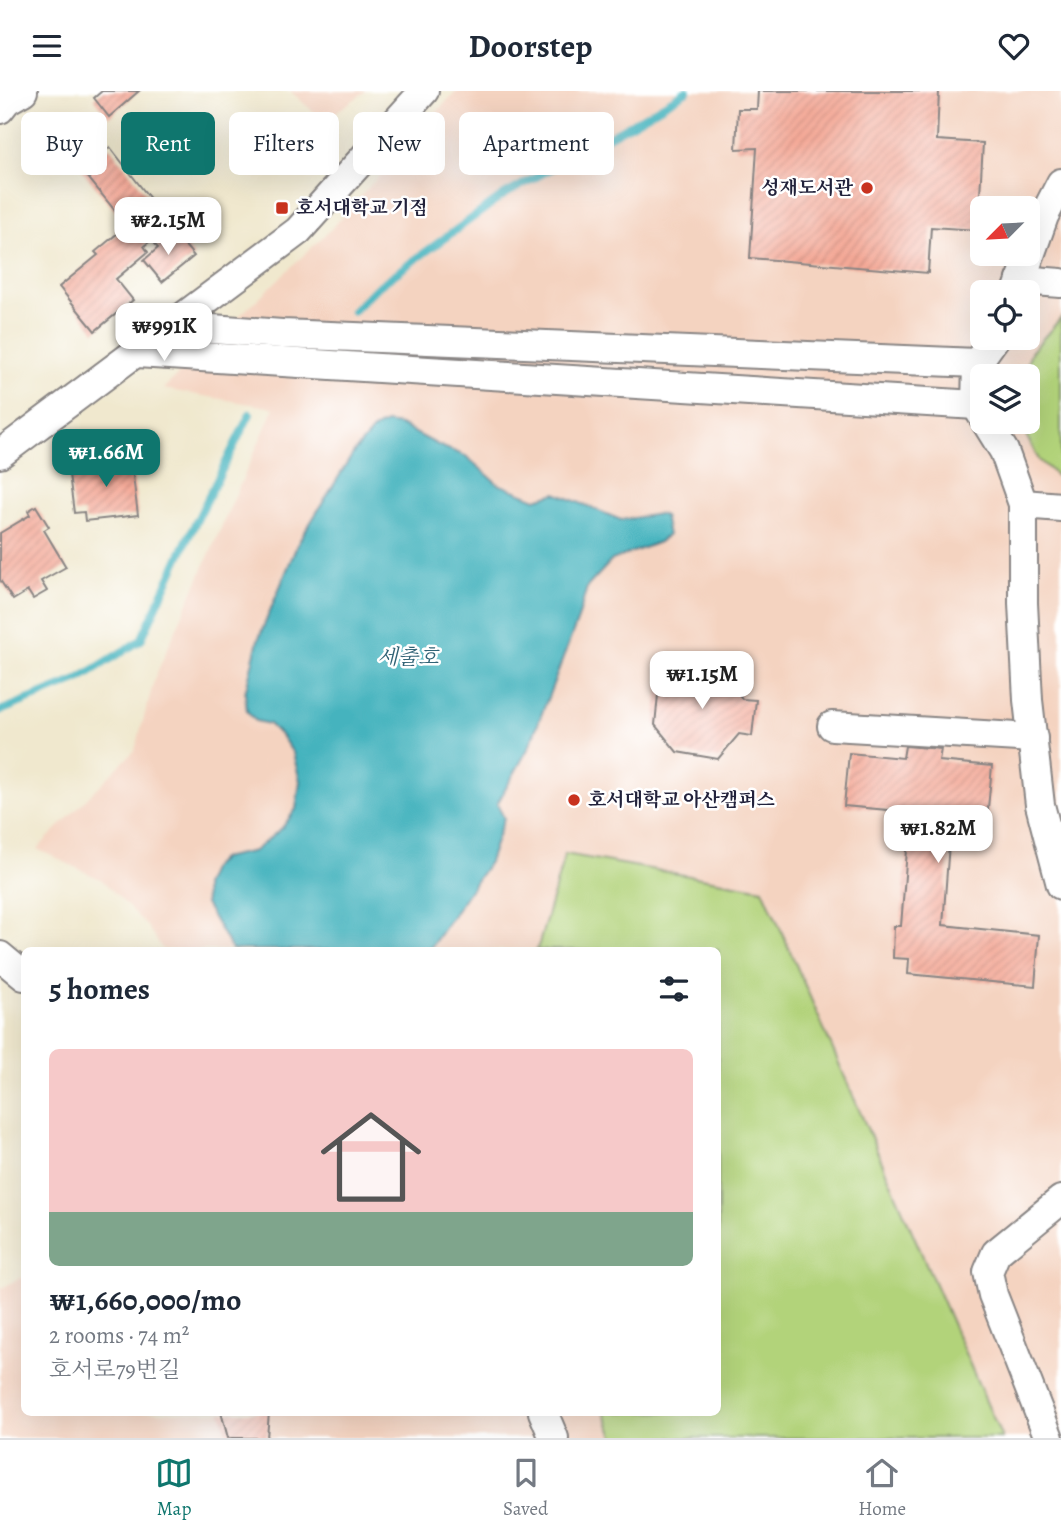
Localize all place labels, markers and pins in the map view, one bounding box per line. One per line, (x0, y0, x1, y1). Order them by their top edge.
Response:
place label: 성재도서관 (761, 175, 854, 201)
marker: 성재도서관 (859, 180, 875, 196)
place label: 호서대학교 기점 (296, 195, 428, 221)
pin: ₩2.15M (111, 197, 225, 257)
marker: 호서대학교 기점 (274, 200, 290, 216)
pin: ₩991K (115, 303, 213, 363)
pin: ₩1.66M (49, 429, 163, 489)
pin: ₩1.15M (645, 651, 759, 711)
place label: 호서대학교 아산캠퍼스 (588, 787, 775, 813)
marker: 호서대학교 아산캠퍼스 (566, 792, 582, 808)
pin: ₩1.82M (881, 805, 995, 865)

